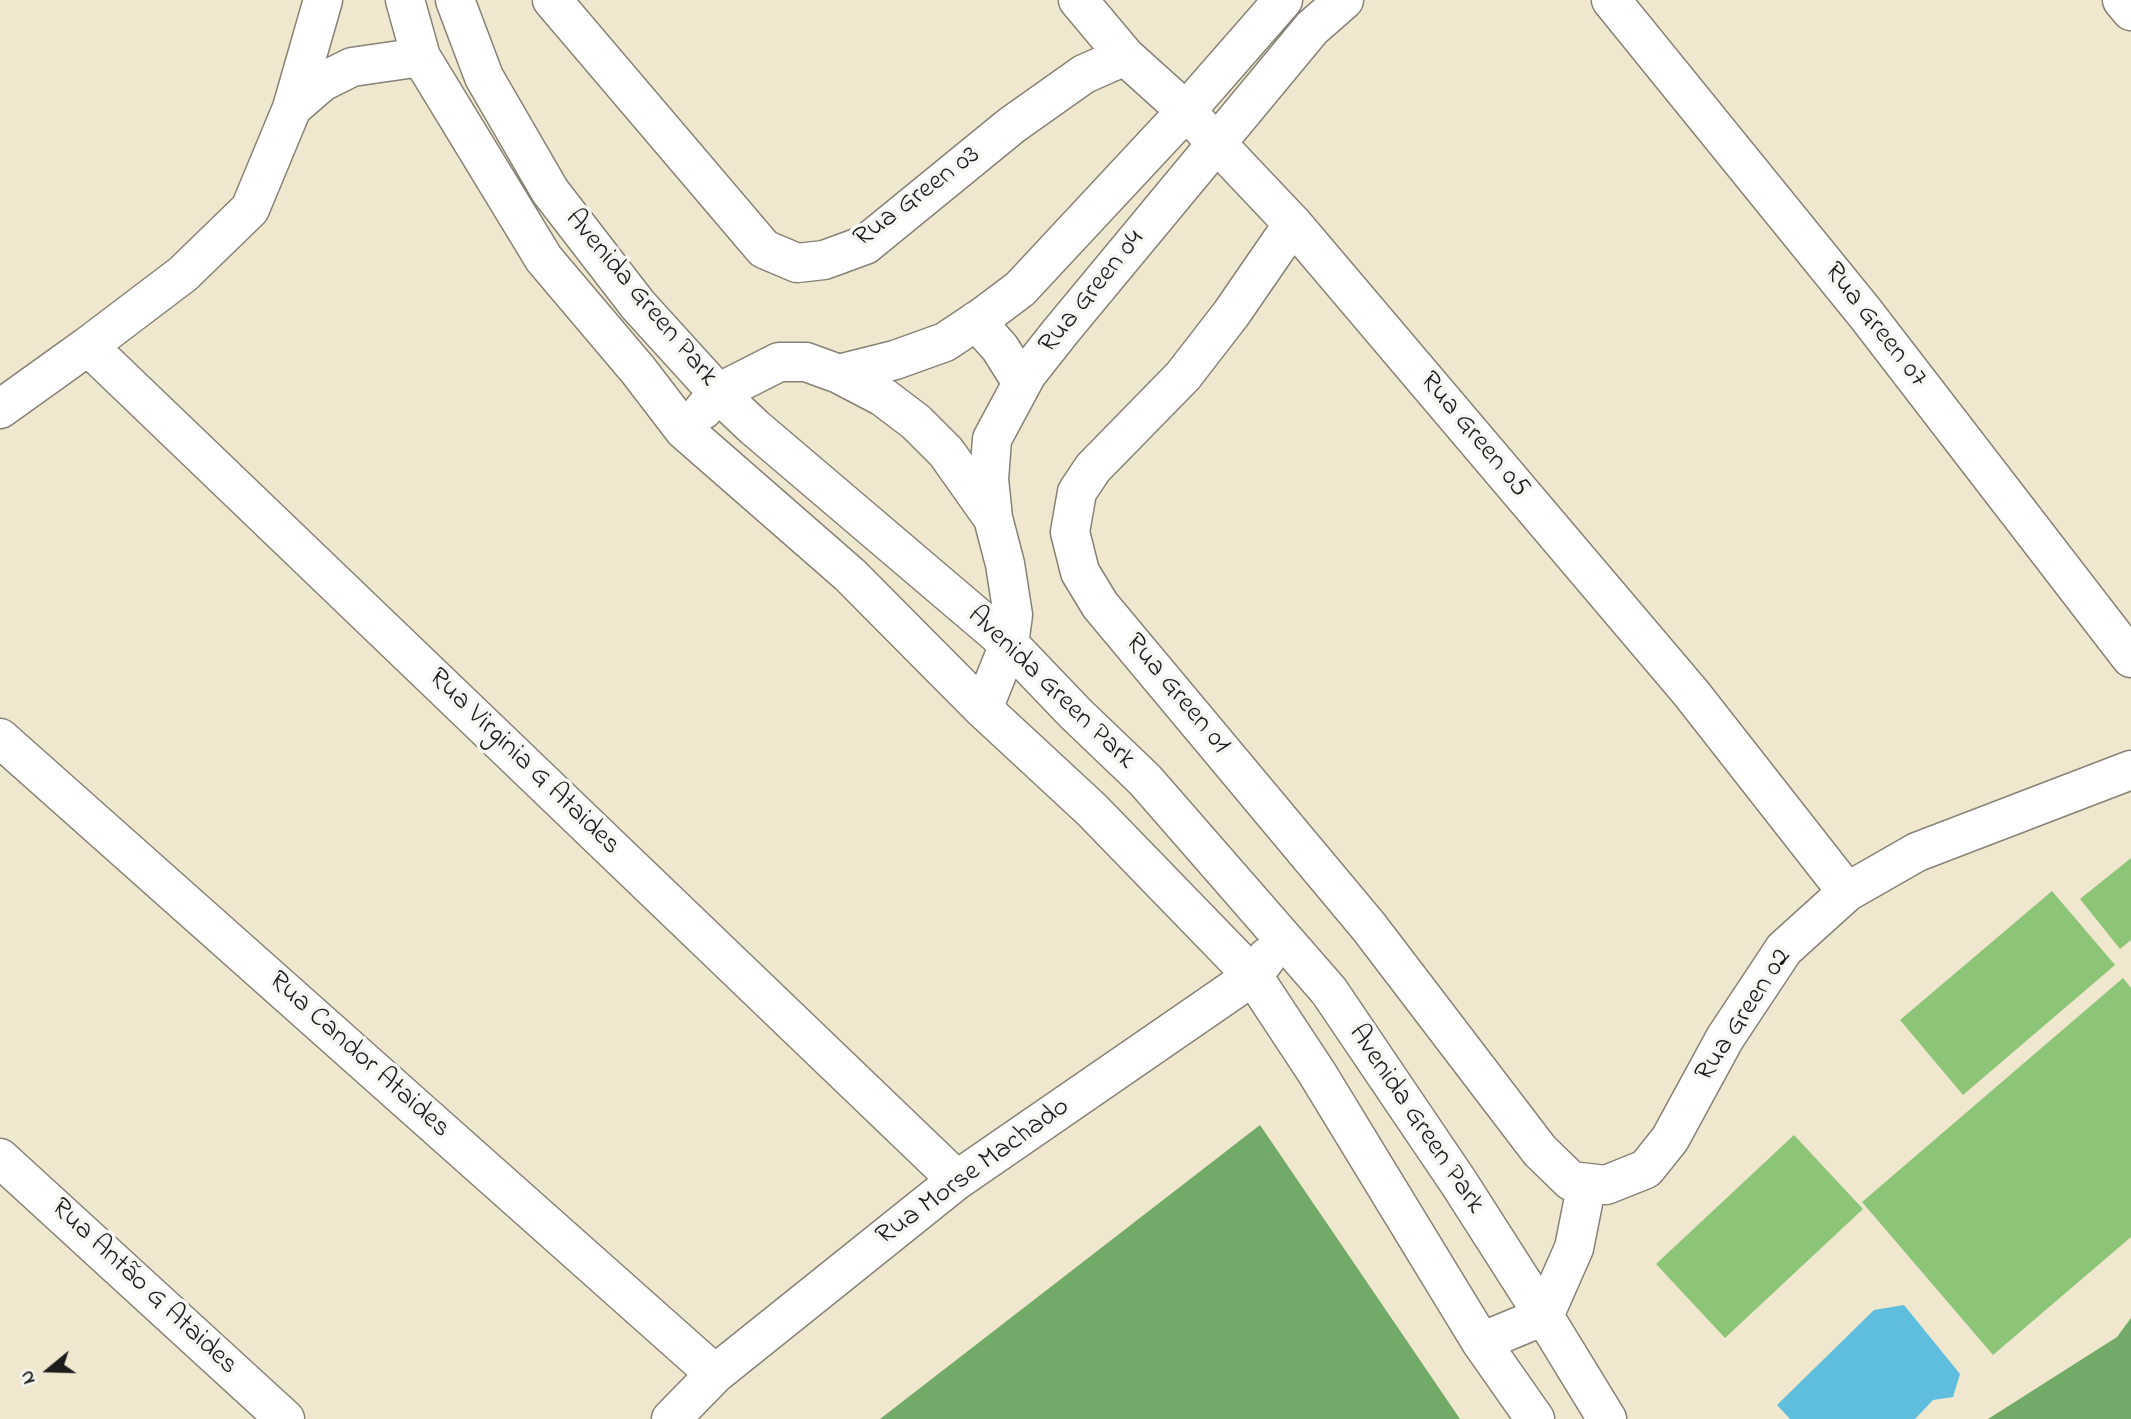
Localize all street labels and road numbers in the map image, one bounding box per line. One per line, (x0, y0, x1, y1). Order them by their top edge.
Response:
street label: Rua Green 03 (848, 140, 988, 256)
street label: Avenida Green Park (556, 204, 724, 394)
street label: Rua Green 04 (1033, 224, 1153, 362)
street label: Rua Green 07 (1815, 257, 1933, 395)
street label: Rua Green 05 (1411, 366, 1535, 506)
street label: Avenida Green Park (959, 600, 1141, 778)
street label: Rua Green 01 (1116, 628, 1236, 762)
street label: Rua Virginia G Ataides (420, 663, 626, 863)
street label: Rua Green 02 (1690, 943, 1800, 1089)
street label: Rua Candor Ataides (260, 966, 456, 1146)
street label: Avenida Green Park (1339, 1019, 1491, 1221)
street label: Rua Morse Machado (871, 1092, 1077, 1254)
street label: Rua Antão G Ataides (42, 1193, 244, 1383)

